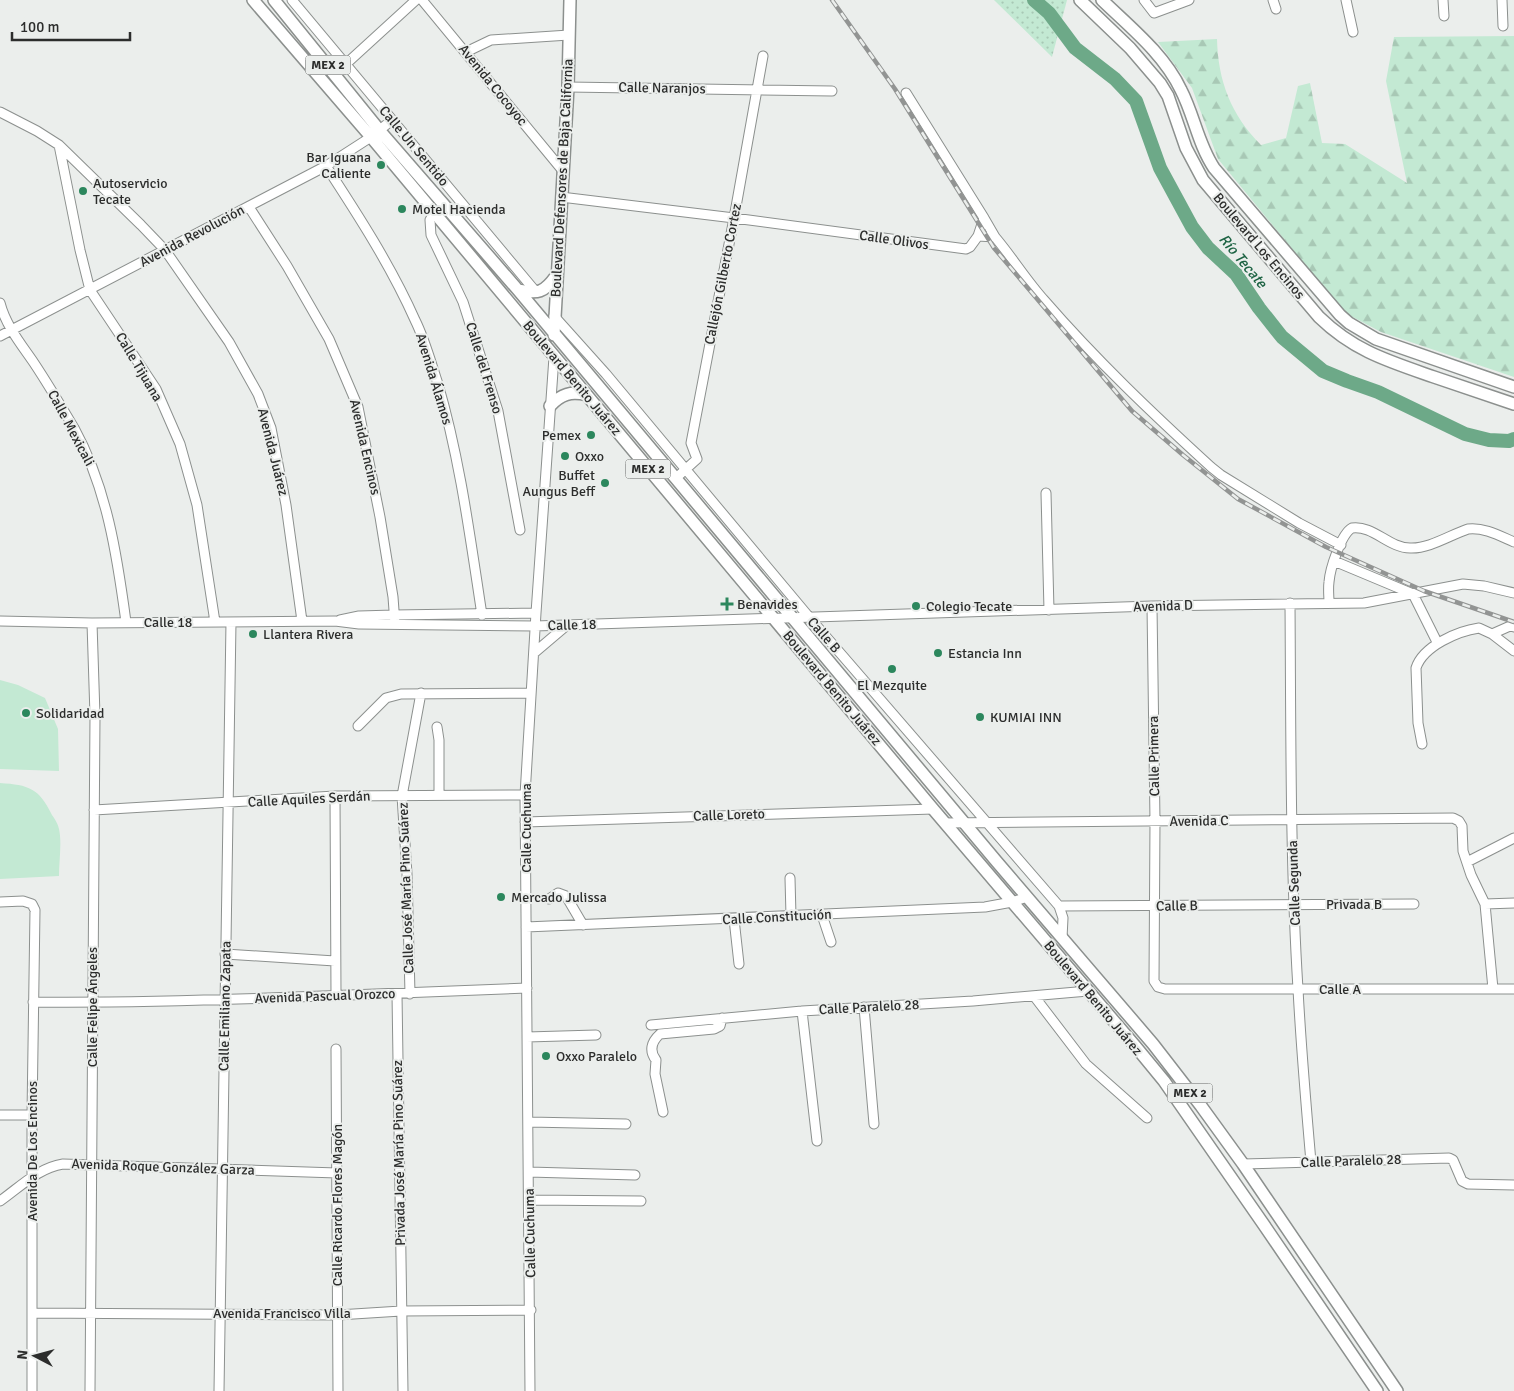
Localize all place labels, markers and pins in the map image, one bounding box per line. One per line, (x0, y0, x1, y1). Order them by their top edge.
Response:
place label: Bar Iguana Caliente (306, 149, 371, 182)
marker: Bar Iguana Caliente (375, 159, 387, 171)
place label: Autoservicio Tecate (93, 175, 168, 208)
marker: Autoservicio Tecate (77, 185, 89, 197)
place label: Motel Hacienda (412, 201, 506, 218)
marker: Motel Hacienda (396, 203, 408, 215)
place label: Pemex (542, 427, 582, 444)
marker: Pemex (585, 429, 597, 441)
place label: Oxxo (575, 448, 604, 465)
marker: Oxxo (559, 450, 571, 462)
place label: Buffet Aungus Beff (523, 467, 596, 500)
marker: Buffet Aungus Beff (599, 477, 611, 489)
place label: Benavides (737, 596, 798, 613)
marker: Benavides (721, 598, 733, 610)
place label: Colegio Tecate (926, 598, 1012, 615)
marker: Colegio Tecate (910, 600, 922, 612)
place label: Llantera Rivera (263, 626, 353, 643)
marker: Llantera Rivera (247, 628, 259, 640)
place label: Estancia Inn (948, 645, 1022, 662)
marker: Estancia Inn (932, 647, 944, 659)
marker: El Mezquite (886, 663, 898, 675)
place label: El Mezquite (857, 677, 927, 694)
place label: Solidaridad (36, 705, 104, 722)
marker: Solidaridad (20, 707, 32, 719)
place label: KUMIAI INN (990, 709, 1062, 726)
marker: KUMIAI INN (974, 711, 986, 723)
place label: Mercado Julissa (511, 889, 607, 906)
marker: Mercado Julissa (495, 891, 507, 903)
place label: Oxxo Paralelo (556, 1048, 637, 1065)
marker: Oxxo Paralelo (540, 1050, 552, 1062)

